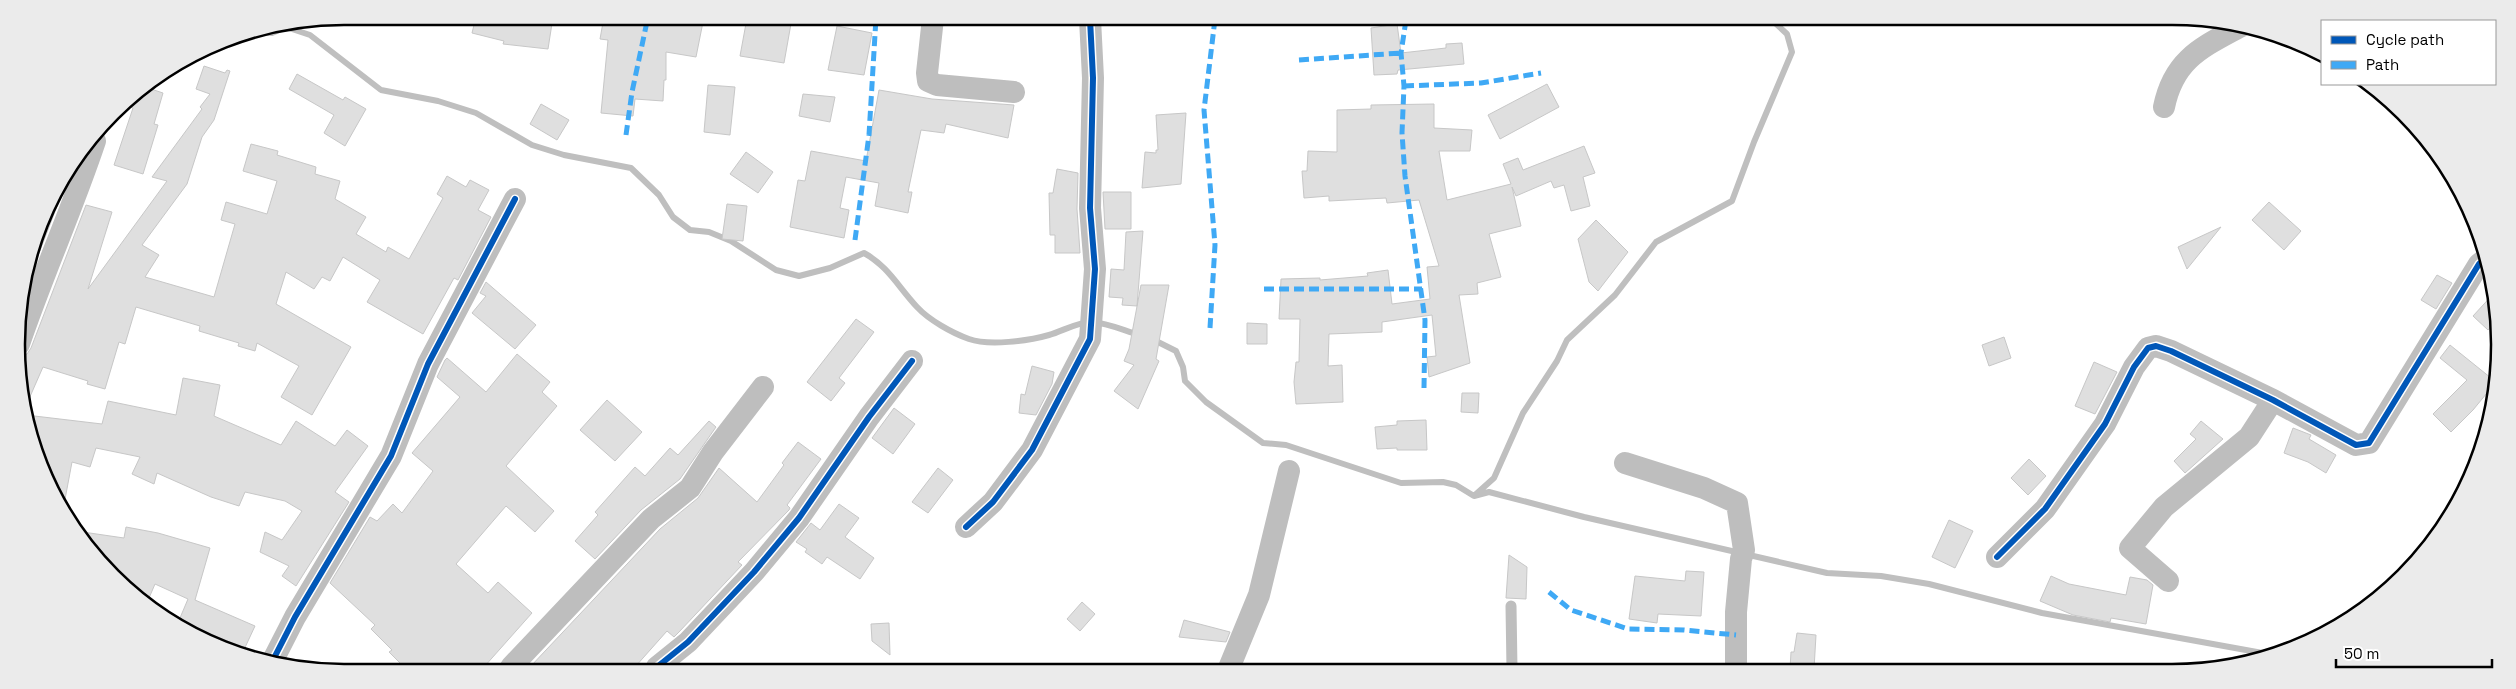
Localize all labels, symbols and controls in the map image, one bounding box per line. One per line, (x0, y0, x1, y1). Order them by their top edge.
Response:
legend (2321, 20, 2496, 85)
text: Cycle path (2366, 30, 2444, 49)
text: Path (2366, 55, 2399, 74)
scale bar (2336, 636, 2492, 668)
text: 50 m (2344, 644, 2379, 663)

